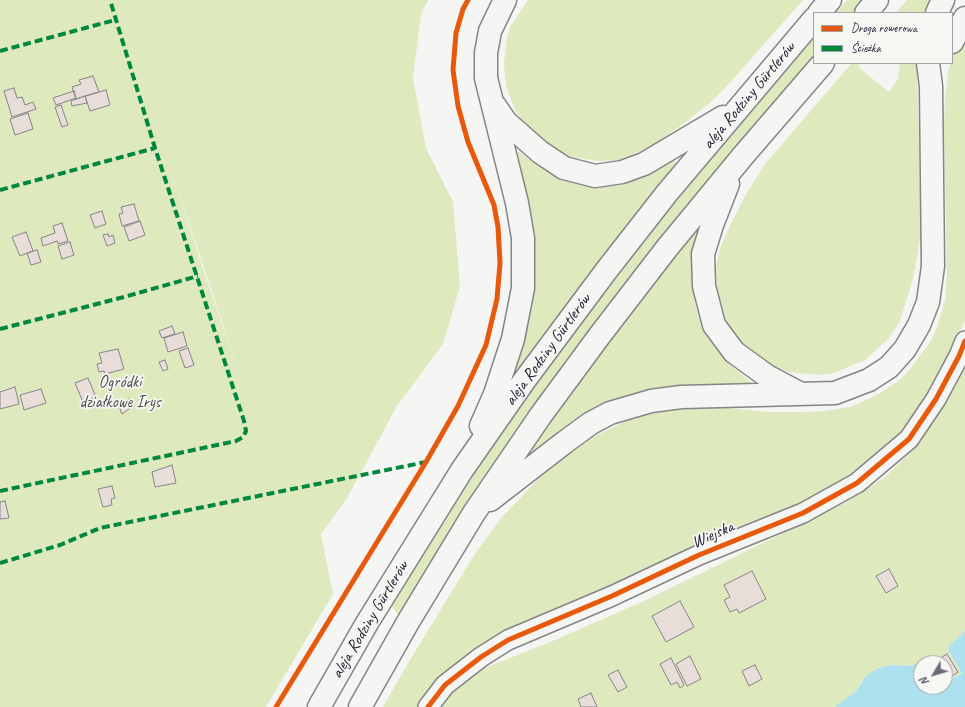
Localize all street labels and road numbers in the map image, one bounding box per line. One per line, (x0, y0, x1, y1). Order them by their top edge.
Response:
street label: aleja Rodziny Gürtlerów (698, 38, 800, 154)
street label: aleja Rodziny Gürtlerów (500, 290, 596, 410)
street label: Wiejska (689, 517, 737, 553)
street label: aleja Rodziny Gürtlerów (327, 557, 413, 683)

